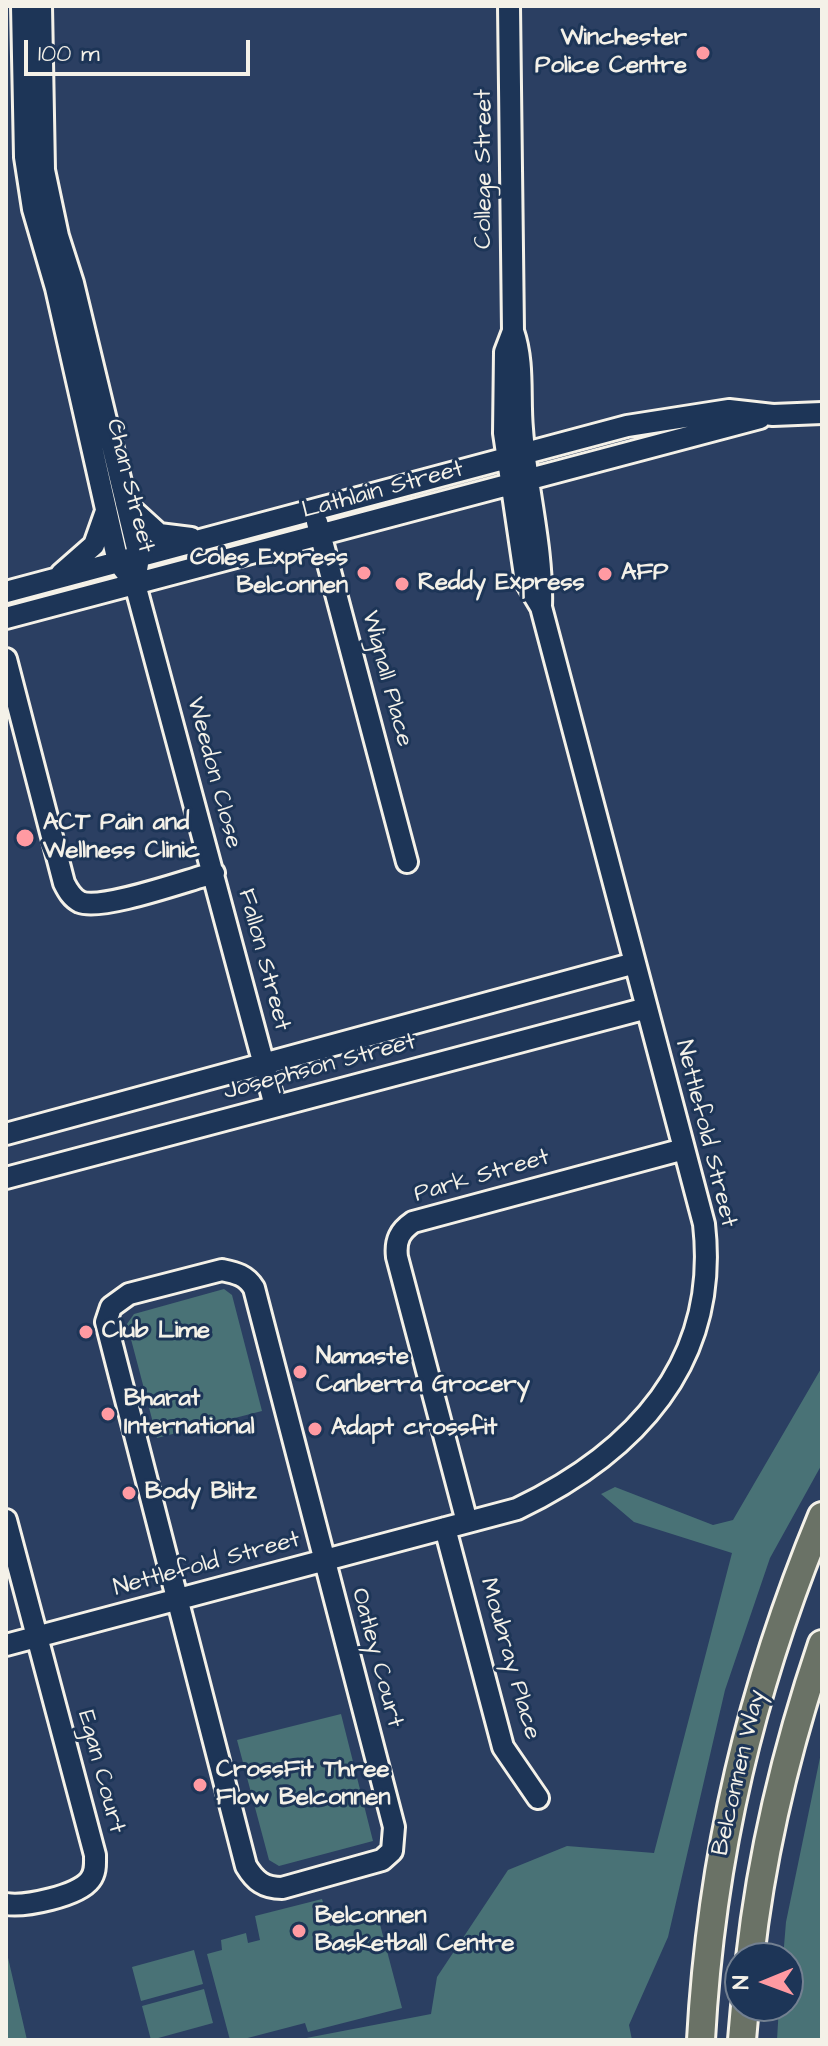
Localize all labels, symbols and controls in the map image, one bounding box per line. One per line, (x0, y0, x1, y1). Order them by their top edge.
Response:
scale bar (28, 24, 254, 74)
place label: Winchester Police Centre (535, 25, 687, 81)
text: 100 m (38, 37, 100, 71)
marker: Winchester Police Centre (694, 44, 712, 62)
street label: College Street (471, 89, 499, 249)
street label: Chan Street (98, 416, 160, 556)
street label: Lathlain Street (299, 456, 467, 526)
place label: Coles Express Belconnen (190, 545, 348, 601)
place label: AFP (621, 560, 668, 588)
marker: Coles Express Belconnen (355, 564, 373, 582)
marker: AFP (596, 565, 614, 583)
place label: Reddy Express (418, 570, 585, 598)
marker: Reddy Express (393, 575, 411, 593)
street label: Wignall Place (354, 608, 418, 750)
street label: Weedon Close (179, 694, 247, 852)
place label: ACT Pain and Wellness Clinic (43, 810, 200, 866)
marker: ACT Pain and Wellness Clinic (14, 827, 36, 849)
street label: Fallon Street (230, 886, 296, 1034)
street label: Josephson Street (221, 1029, 419, 1107)
street label: Nettlefold Street (668, 1038, 742, 1230)
street label: Park Street (411, 1144, 553, 1210)
place label: Club Lime (102, 1318, 210, 1346)
marker: Club Lime (77, 1323, 95, 1341)
place label: Namaste Canberra Grocery (316, 1344, 530, 1400)
marker: Namaste Canberra Grocery (291, 1363, 309, 1381)
place label: Bharat International (124, 1386, 255, 1442)
marker: Bharat International (99, 1405, 117, 1423)
place label: Adapt crossfit (331, 1415, 497, 1443)
marker: Adapt crossfit (306, 1420, 324, 1438)
place label: Body Blitz (145, 1479, 257, 1507)
marker: Body Blitz (120, 1484, 138, 1502)
street label: Nettlefold Street (111, 1526, 303, 1604)
street label: Moubray Place (472, 1575, 546, 1743)
street label: Oatley Court (344, 1585, 408, 1731)
street label: Belconnen Way (707, 1687, 773, 1859)
street label: Egan Court (70, 1707, 130, 1837)
place label: CrossFit Three Flow Belconnen (216, 1757, 390, 1813)
marker: CrossFit Three Flow Belconnen (191, 1776, 209, 1794)
place label: Belconnen Basketball Centre (315, 1903, 514, 1959)
marker: Belconnen Basketball Centre (290, 1922, 308, 1940)
north arrow (724, 1942, 804, 2022)
text: N (726, 1975, 757, 1990)

